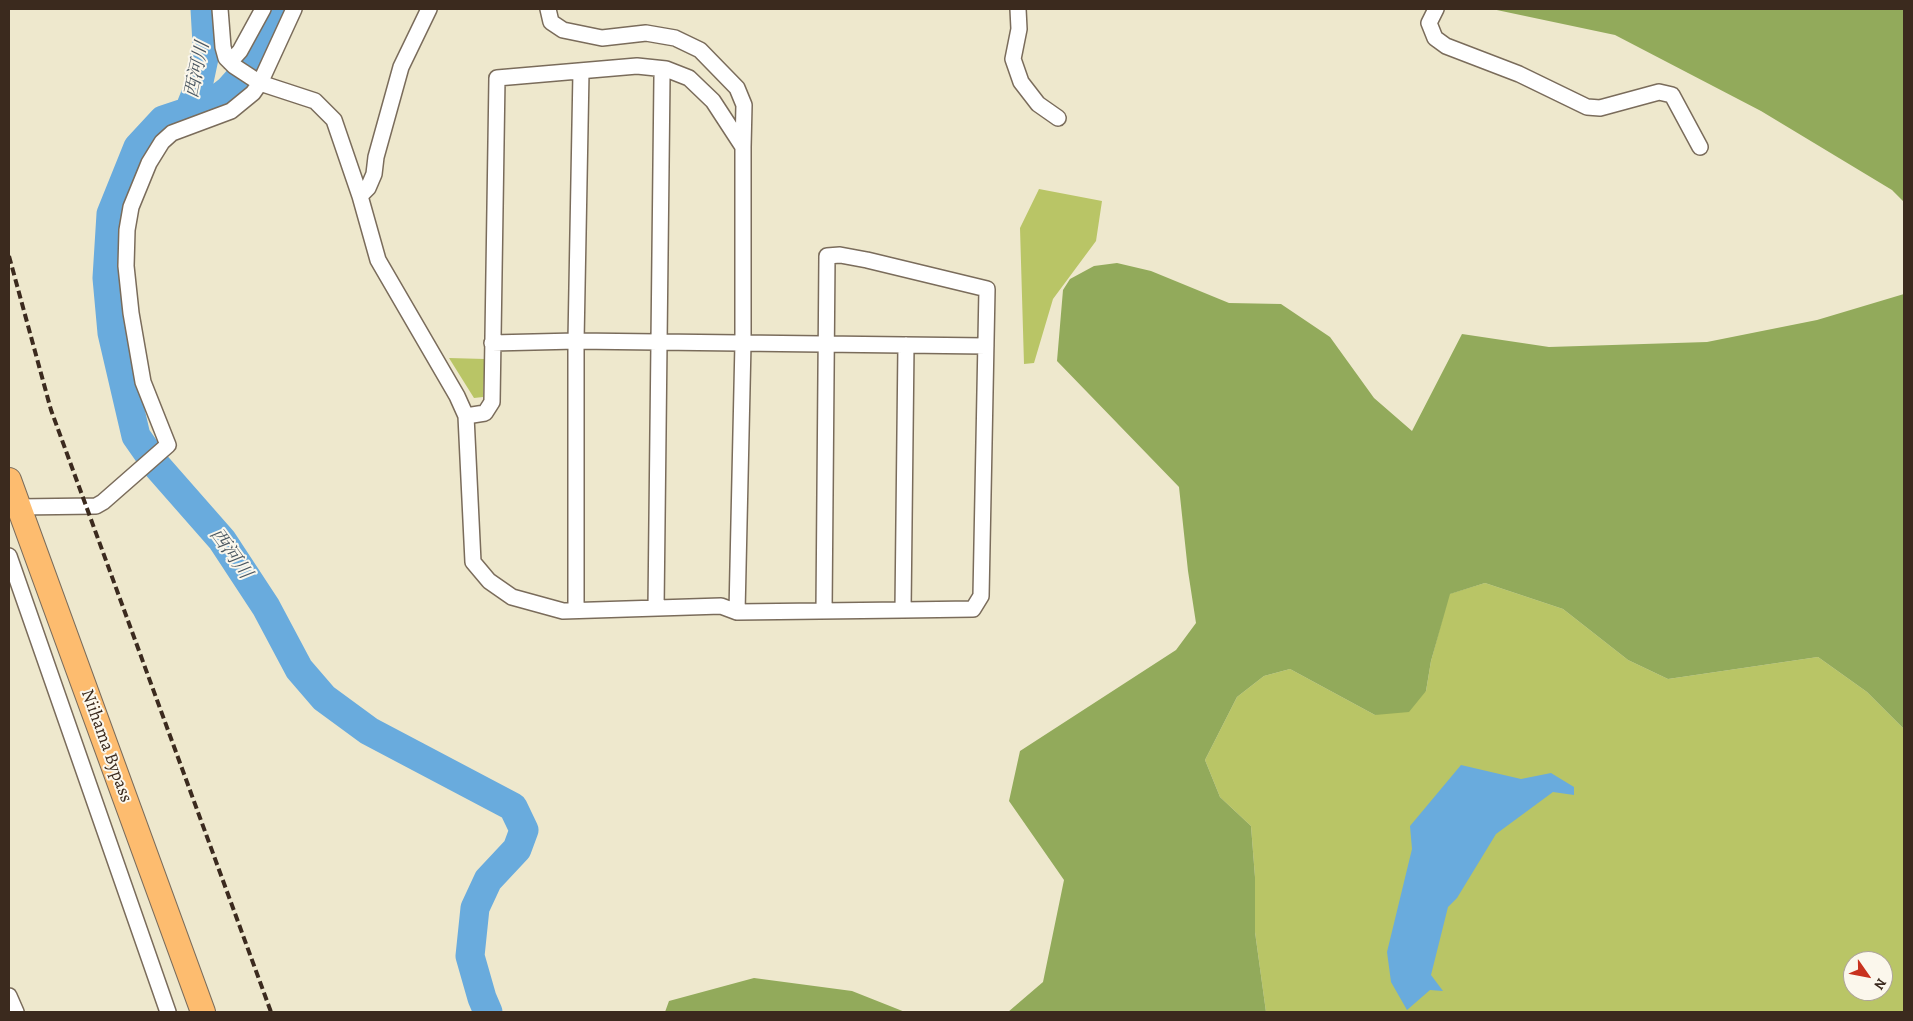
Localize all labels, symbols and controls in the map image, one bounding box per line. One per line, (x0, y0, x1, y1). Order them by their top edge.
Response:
water label: 西河川 (181, 40, 215, 100)
water label: 西河川 (204, 524, 256, 584)
street label: Niihama Bypass (76, 686, 136, 806)
north arrow (1843, 951, 1893, 1001)
text: N (1869, 974, 1891, 993)

